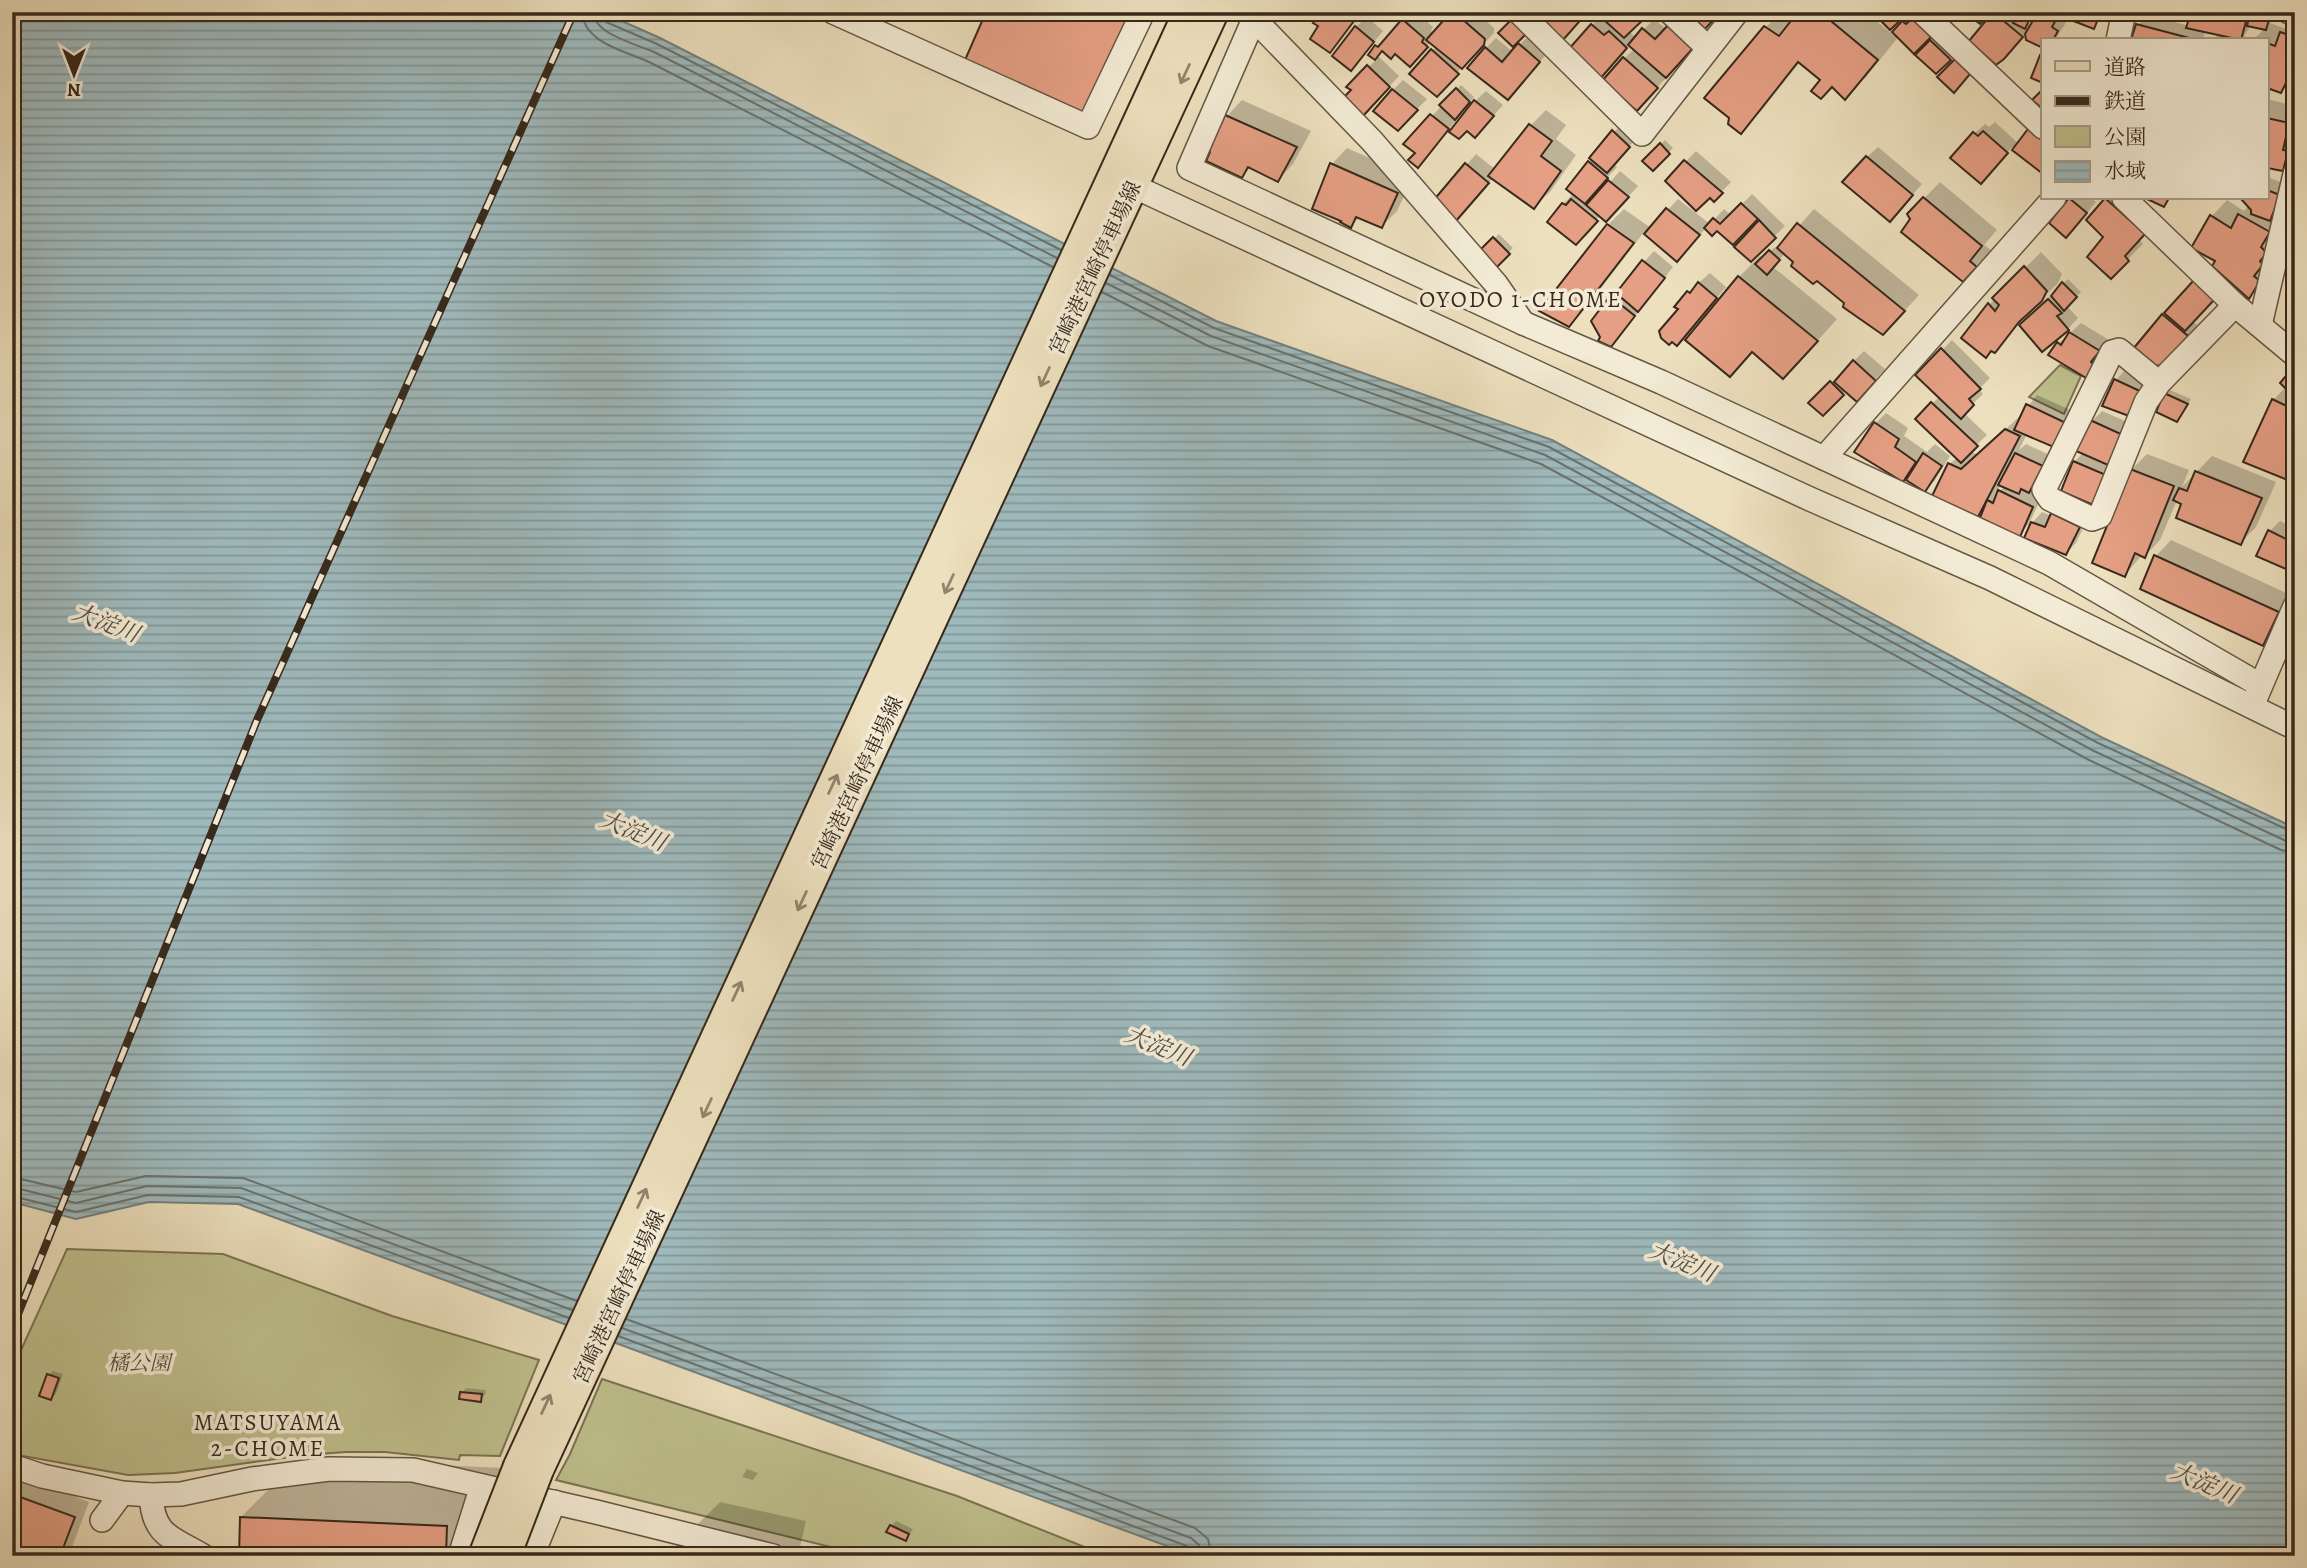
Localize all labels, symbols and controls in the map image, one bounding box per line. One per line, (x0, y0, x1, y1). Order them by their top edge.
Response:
north arrow (38, 38, 108, 108)
legend (2041, 38, 2268, 200)
text: 道路 (2104, 53, 2146, 81)
one-way arrow (1178, 63, 1191, 84)
text: N (67, 77, 81, 103)
text: 鉄道 (2104, 87, 2146, 115)
text: 公園 (2104, 123, 2146, 151)
text: 水域 (2104, 157, 2146, 185)
street label: 宮崎港宮崎停車場線 (1042, 176, 1148, 360)
district label: OYODO 1-CHOME (1419, 284, 1623, 315)
one-way arrow (1038, 366, 1051, 387)
one-way arrow (942, 572, 955, 594)
water label: 大淀川 (68, 596, 147, 651)
street label: 宮崎港宮崎停車場線 (804, 691, 910, 875)
one-way arrow (827, 774, 840, 795)
water label: 大淀川 (595, 804, 674, 859)
one-way arrow (795, 890, 808, 911)
one-way arrow (731, 981, 744, 1002)
water label: 大淀川 (1120, 1019, 1199, 1074)
one-way arrow (700, 1097, 713, 1118)
one-way arrow (636, 1187, 649, 1209)
street label: 宮崎港宮崎停車場線 (566, 1205, 672, 1389)
water label: 大淀川 (1644, 1235, 1723, 1290)
park label: 橘公園 (108, 1349, 173, 1377)
one-way arrow (540, 1394, 554, 1415)
district label: MATSUYAMA 2-CHOME (194, 1407, 342, 1464)
water label: 大淀川 (2166, 1455, 2245, 1512)

